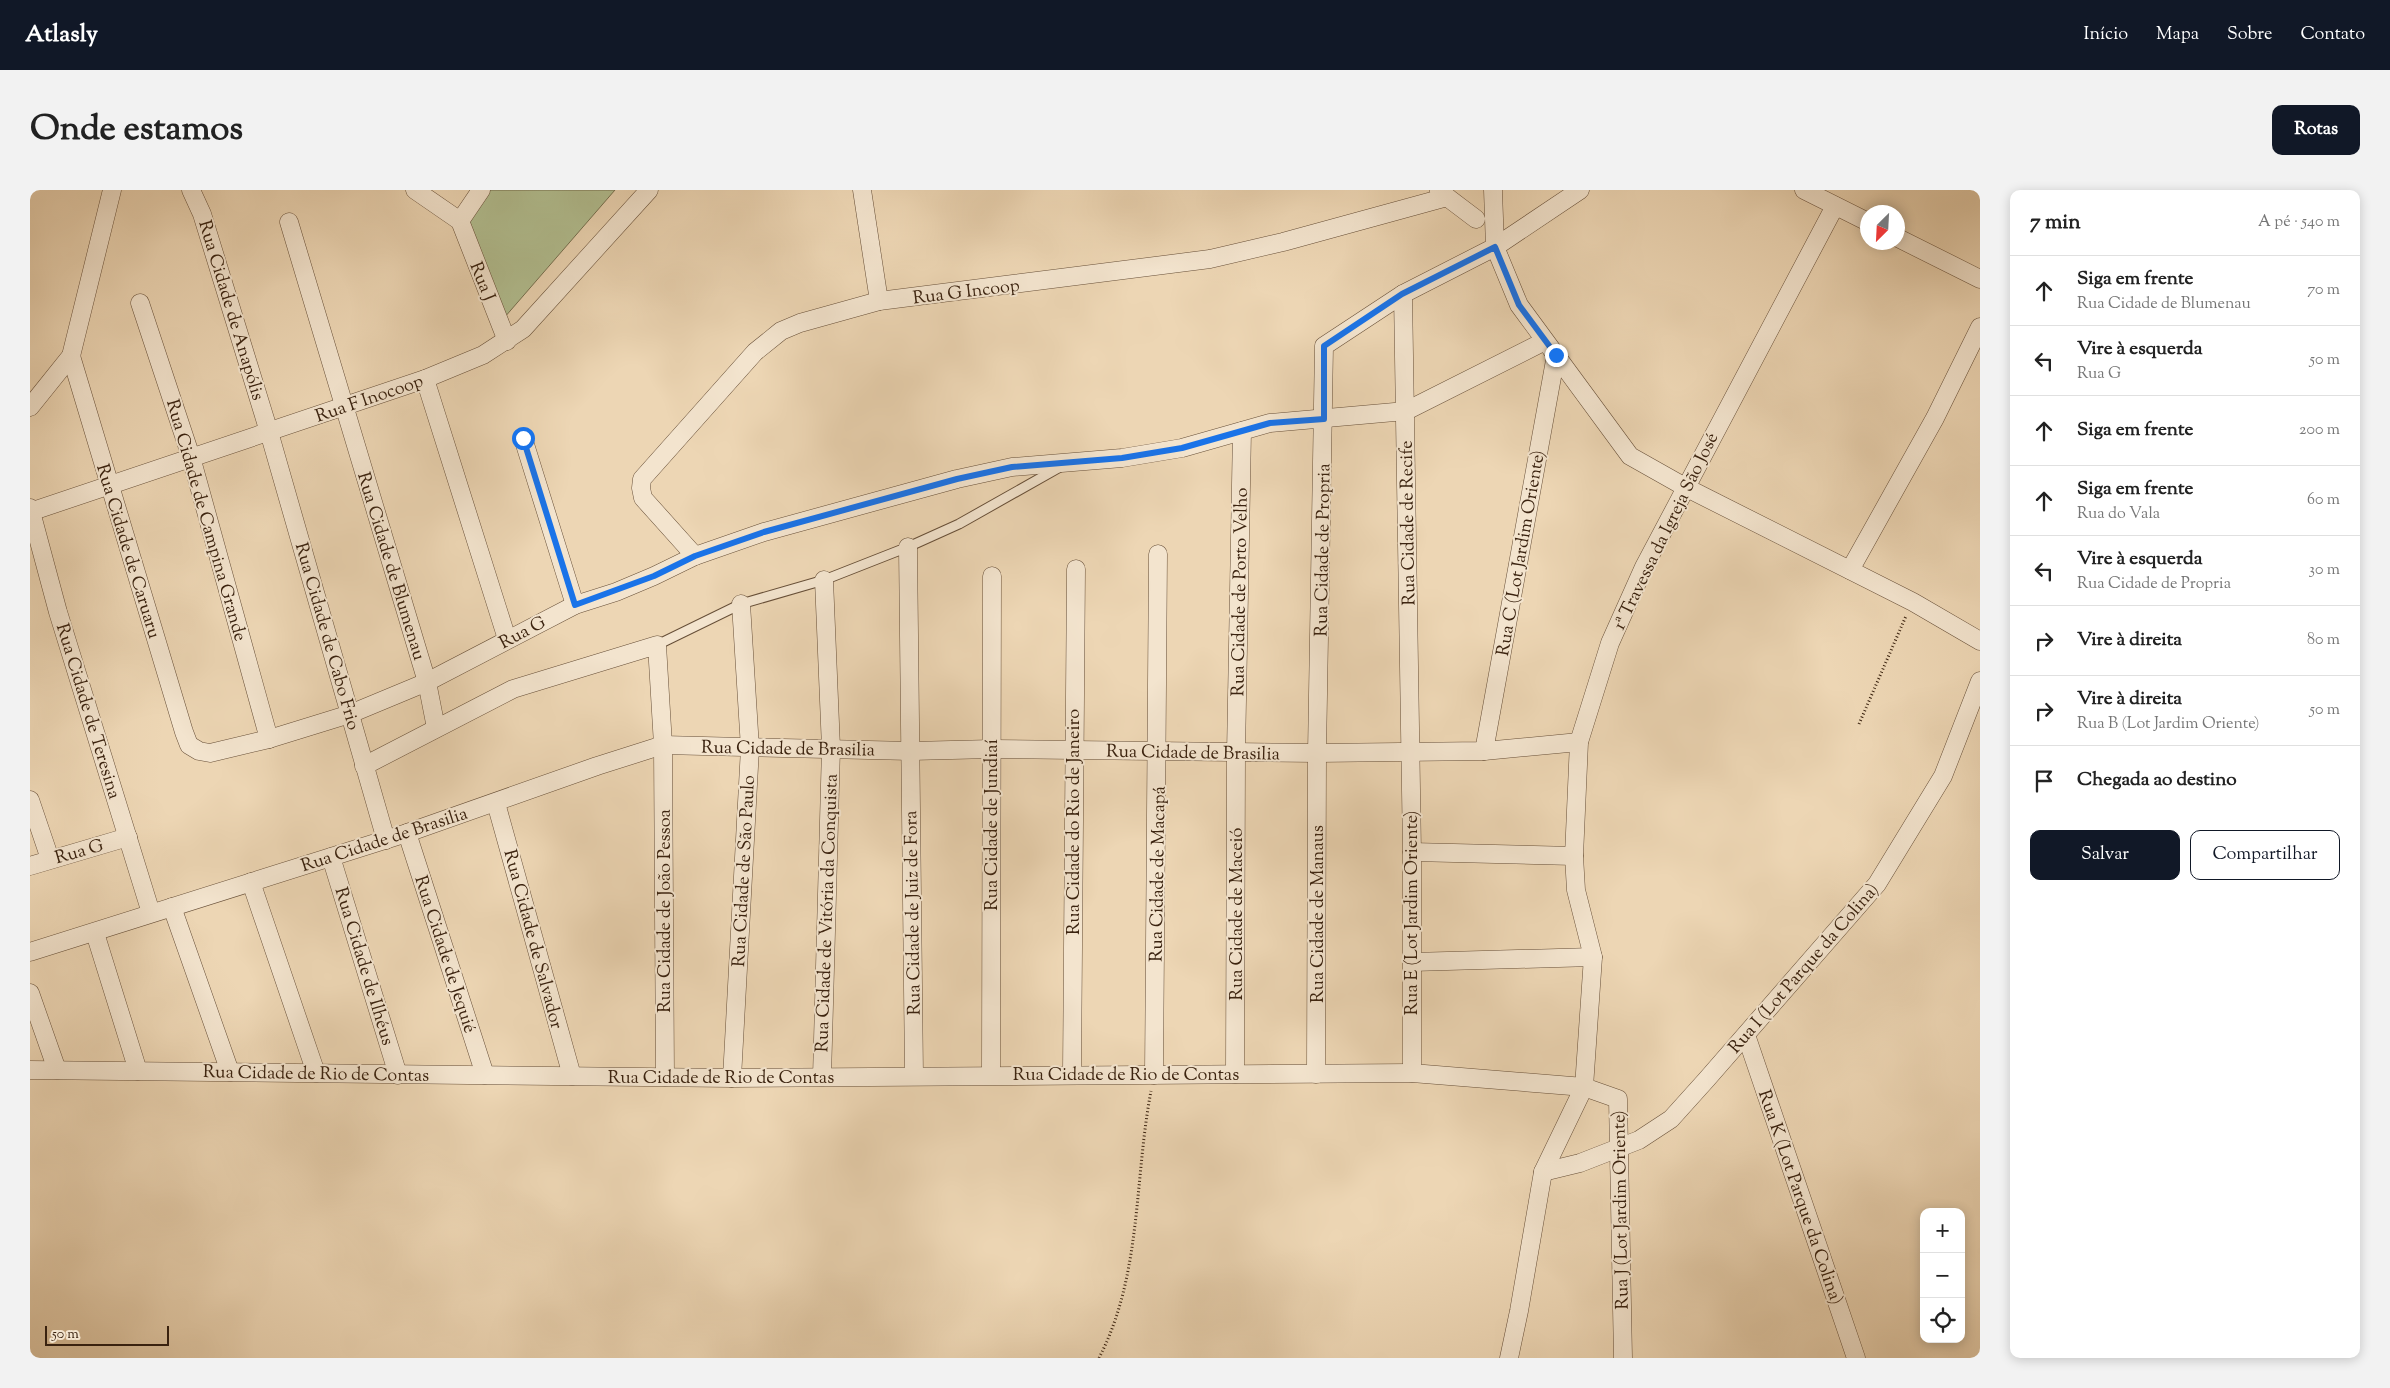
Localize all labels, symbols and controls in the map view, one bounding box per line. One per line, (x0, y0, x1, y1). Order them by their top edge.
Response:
text: Atlasly (25, 18, 98, 52)
text: Início (2083, 22, 2128, 48)
text: Mapa (2156, 22, 2199, 48)
text: Sobre (2227, 22, 2272, 48)
text: Contato (2300, 22, 2365, 48)
text: Onde estamos (30, 105, 243, 156)
button: Rotas (2272, 105, 2360, 155)
north arrow (1860, 205, 1905, 250)
text: 7 min (2030, 208, 2081, 238)
text: A pé · 540 m (2258, 211, 2340, 234)
street label: Rua Cidade de Anapólis (190, 217, 270, 404)
street label: Rua J (462, 258, 501, 305)
text: Siga em frente (2077, 266, 2193, 293)
street label: Rua G Incoop (911, 274, 1021, 312)
icon: ahead (2030, 277, 2058, 305)
text: 70 m (2307, 279, 2340, 302)
text: Rua Cidade de Blumenau (2077, 293, 2251, 316)
text: Vire à esquerda (2077, 336, 2203, 363)
route end (1545, 344, 1568, 367)
icon: left (2030, 347, 2058, 375)
text: 50 m (2309, 349, 2340, 372)
text: Rua G (2077, 363, 2121, 386)
street label: Rua F Inocoop (312, 369, 427, 431)
street label: Rua Cidade de Campina Grande (158, 397, 252, 645)
icon: ahead (2030, 417, 2058, 445)
text: Siga em frente (2077, 417, 2193, 444)
text: 200 m (2299, 419, 2340, 442)
route start (512, 427, 535, 450)
street label: 1ª Travessa da Igreja São José (1608, 429, 1726, 635)
street label: Rua Cidade de Recife (1395, 440, 1423, 606)
street label: Rua C (Lot Jardim Oriente) (1491, 448, 1553, 658)
street label: Rua Cidade de Caruaru (88, 461, 166, 642)
street label: Rua Cidade de Propria (1309, 463, 1339, 637)
street label: Rua Cidade de Blumenau (349, 469, 431, 664)
text: Siga em frente (2077, 476, 2193, 503)
street label: Rua Cidade de Porto Velho (1226, 487, 1256, 697)
icon: ahead (2030, 487, 2058, 515)
text: 60 m (2307, 489, 2340, 512)
text: Rua do Vala (2077, 503, 2160, 526)
street label: Rua Cidade de Cabo Frio (287, 540, 365, 734)
text: Vire à esquerda (2077, 546, 2203, 573)
icon: left (2030, 557, 2058, 585)
text: 30 m (2309, 559, 2340, 582)
text: Rua Cidade de Propria (2077, 573, 2231, 596)
street label: Rua G (495, 611, 551, 657)
street label: Rua Cidade de Teresina (48, 620, 126, 803)
icon: right (2030, 627, 2058, 655)
text: Vire à direita (2077, 627, 2182, 654)
text: 80 m (2307, 629, 2340, 652)
text: Vire à direita (2077, 686, 2182, 713)
icon: right (2030, 697, 2058, 725)
text: 50 m (2309, 699, 2340, 722)
street label: Rua Cidade do Rio de Janeiro (1062, 709, 1088, 935)
text: Rua B (Lot Jardim Oriente) (2077, 713, 2259, 736)
street label: Rua Cidade de Brasilia (701, 735, 875, 765)
street label: Rua Cidade de Jundiaí (980, 739, 1006, 911)
street label: Rua Cidade de Brasilia (1106, 739, 1280, 769)
icon: arrive (2030, 767, 2058, 795)
text: Chegada ao destino (2077, 767, 2237, 794)
street label: Rua Cidade de Vitória da Conquista (810, 773, 846, 1053)
street label: Rua Cidade de São Paulo (727, 774, 763, 968)
street label: Rua Cidade de Macapá (1144, 786, 1174, 962)
street label: Rua Cidade de Brasilia (298, 802, 471, 880)
street label: Rua Cidade de João Pessoa (653, 809, 679, 1013)
street label: Rua Cidade de Juiz de Fora (899, 810, 929, 1016)
street label: Rua E (Lot Jardim Oriente) (1400, 811, 1426, 1015)
street label: Rua Cidade de Manaus (1306, 825, 1332, 1003)
street label: Rua Cidade de Maceió (1225, 827, 1251, 1000)
button: Salvar (2030, 830, 2180, 880)
button: Compartilhar (2190, 830, 2340, 880)
street label: Rua G (52, 834, 107, 872)
street label: Rua Cidade de Salvador (496, 847, 569, 1032)
street label: Rua Cidade de Jequié (406, 873, 482, 1037)
street label: Rua I (Lot Parque da Colina) (1723, 878, 1886, 1060)
street label: Rua Cidade de Ilhéus (327, 884, 399, 1049)
street label: Rua Cidade de Rio de Contas (203, 1060, 429, 1090)
street label: Rua Cidade de Rio de Contas (1013, 1063, 1239, 1089)
street label: Rua Cidade de Rio de Contas (608, 1066, 834, 1092)
street label: Rua K (Lot Parque da Colina) (1750, 1087, 1848, 1309)
street label: Rua J (Lot Jardim Oriente) (1607, 1110, 1637, 1310)
map controls (1920, 1208, 1965, 1343)
button: + (1920, 1208, 1965, 1253)
button: − (1920, 1253, 1965, 1298)
button: locate (1920, 1298, 1965, 1343)
scale bar (45, 1323, 169, 1346)
text: 50 m (52, 1325, 79, 1345)

